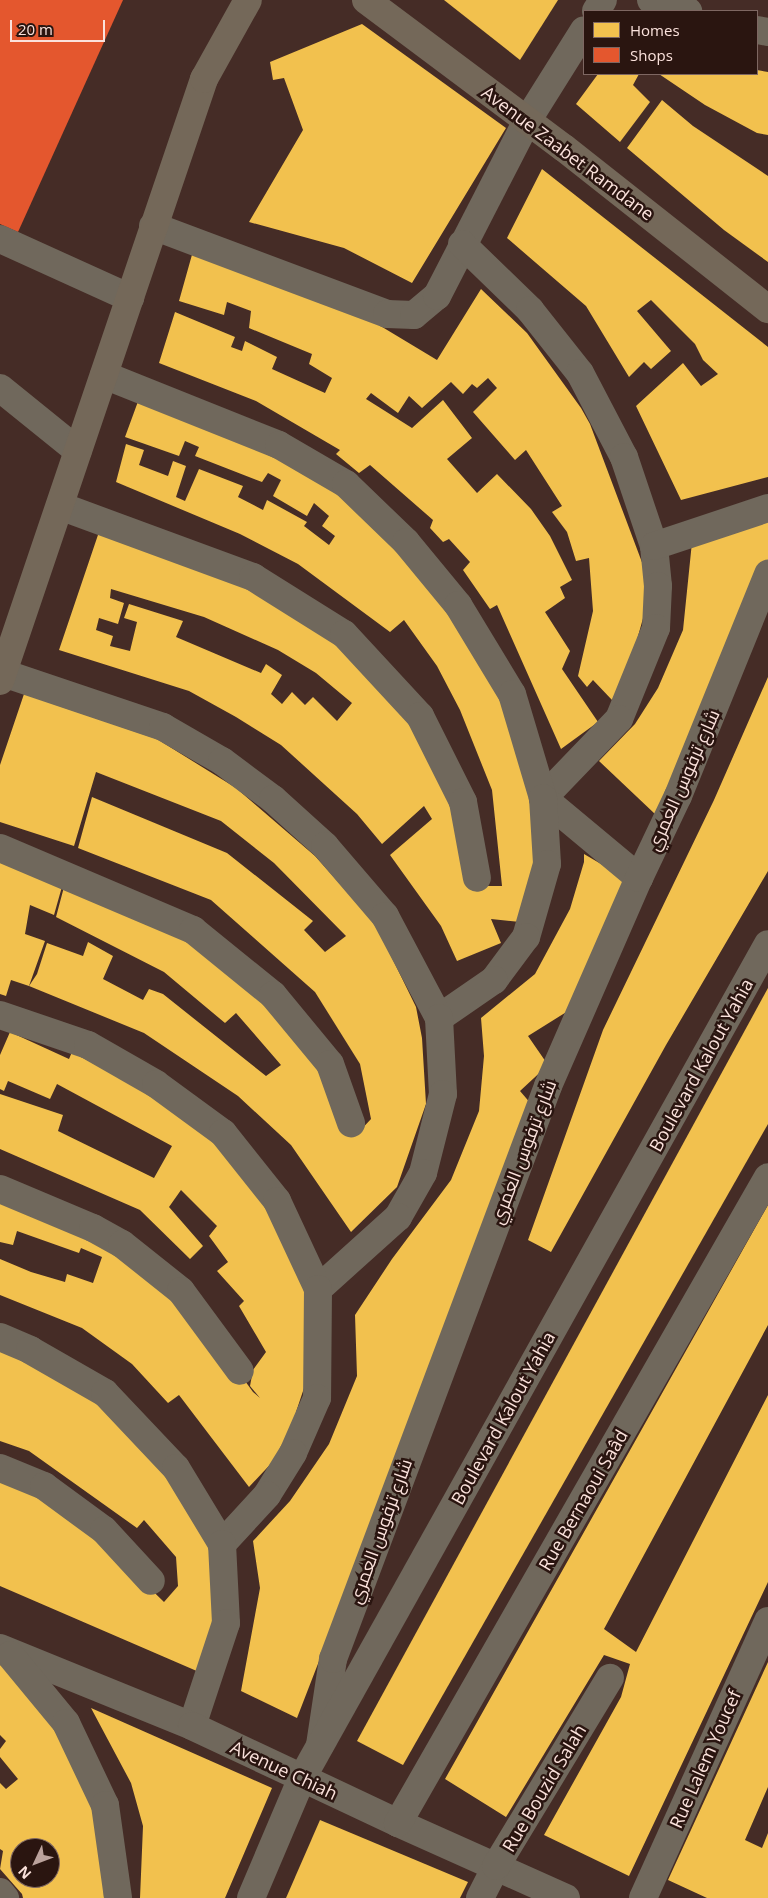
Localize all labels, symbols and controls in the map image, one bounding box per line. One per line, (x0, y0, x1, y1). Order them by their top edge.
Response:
scale bar (12, 10, 108, 42)
legend (583, 10, 758, 75)
text: 20 m (18, 19, 53, 39)
text: Homes (630, 20, 680, 40)
text: Shops (630, 45, 673, 65)
street label: Avenue Zaabet Ramdane (478, 81, 658, 225)
street label: شارع ترفوس العمري (642, 706, 724, 854)
street label: Boulevard Kalout Yahia (644, 975, 758, 1155)
street label: شارع ترفوس العمري (486, 1077, 560, 1227)
street label: Boulevard Kalout Yahia (446, 1328, 560, 1508)
street label: Rue Bernaoui Saâd (534, 1426, 632, 1574)
street label: شارع ترفوس العمري (344, 1456, 416, 1606)
street label: Rue Lalem Youcef (665, 1687, 745, 1831)
street label: Rue Bouzid Salah (498, 1720, 590, 1856)
street label: Avenue Chiah (227, 1736, 341, 1804)
north arrow (10, 1838, 60, 1888)
text: N (14, 1862, 35, 1884)

